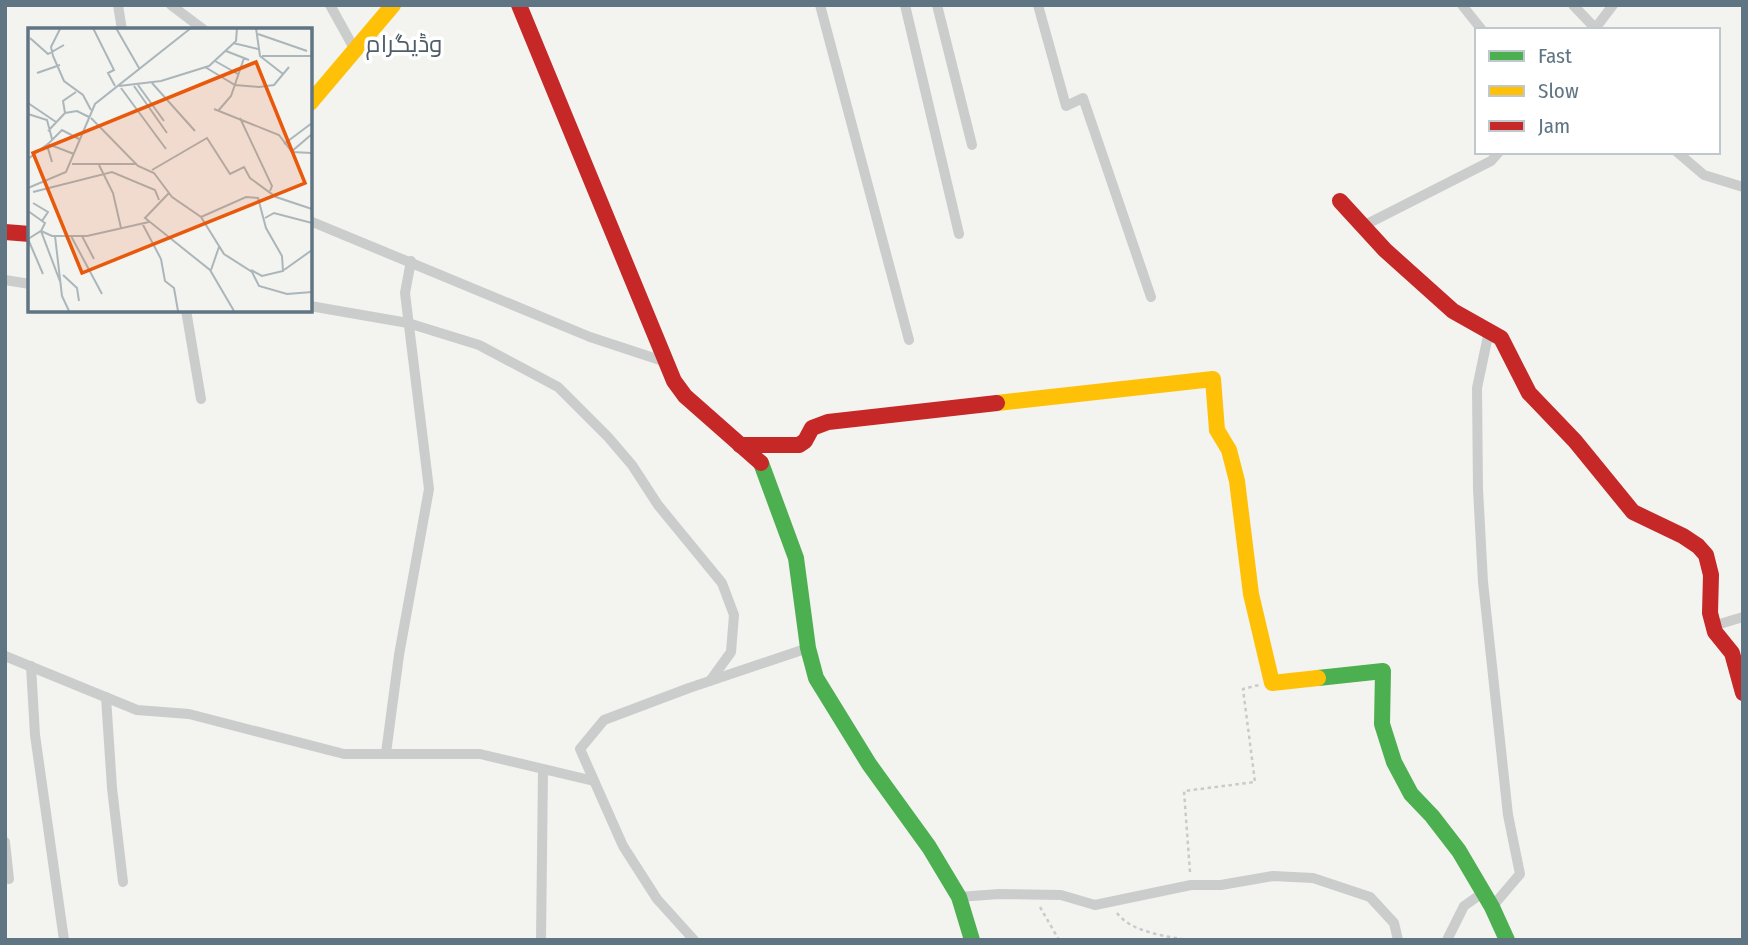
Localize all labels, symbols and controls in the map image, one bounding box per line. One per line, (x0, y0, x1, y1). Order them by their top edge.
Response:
inset map (28, 28, 312, 312)
legend (1475, 28, 1720, 154)
district label: وڈیگرام (366, 30, 442, 60)
text: Fast (1538, 43, 1572, 69)
text: Slow (1538, 78, 1579, 104)
text: Jam (1538, 113, 1570, 139)

